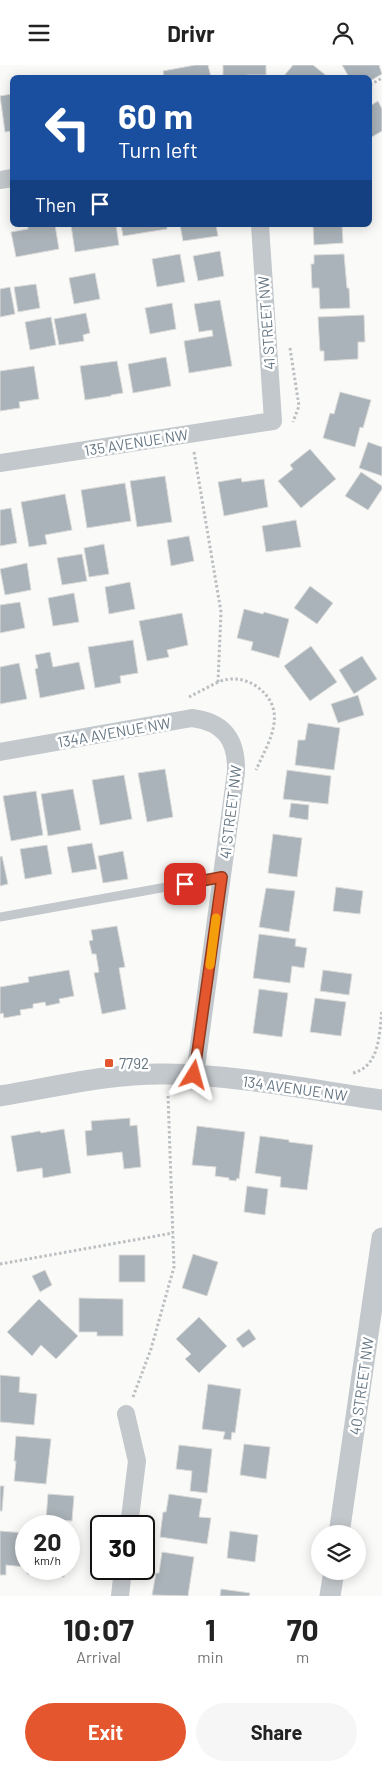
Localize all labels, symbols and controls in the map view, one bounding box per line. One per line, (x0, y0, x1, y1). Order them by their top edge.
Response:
icon: menu (25, 19, 53, 47)
icon: person (329, 19, 357, 47)
text: Drivr (167, 20, 215, 46)
text: 60 m (118, 94, 193, 136)
icon: left (35, 95, 100, 160)
text: Turn left (118, 136, 198, 162)
icon: arrive (86, 190, 114, 218)
text: Then (35, 193, 76, 216)
street label: 41 STREET NW (254, 275, 278, 371)
street label: 135 AVENUE NW (83, 425, 189, 459)
street label: 134A AVENUE NW (56, 713, 172, 751)
street label: 41 STREET NW (215, 764, 245, 860)
pin (164, 863, 206, 905)
icon: arrive (171, 870, 199, 898)
position arrow (167, 1048, 219, 1100)
place label: 7792 (119, 1054, 149, 1072)
marker: 7792 (103, 1057, 115, 1069)
street label: 134 AVENUE NW (241, 1072, 349, 1104)
street label: 40 STREET NW (345, 1336, 377, 1436)
speed limit sign: 30 (90, 1515, 155, 1580)
map controls (311, 1525, 366, 1580)
button: layers (311, 1525, 366, 1580)
text: 20 (33, 1526, 62, 1556)
text: km/h (34, 1553, 61, 1567)
text: 10:07 (63, 1611, 134, 1647)
text: 1 (205, 1611, 216, 1647)
text: 70 (287, 1611, 319, 1647)
text: Arrival (76, 1647, 121, 1666)
text: min (197, 1647, 223, 1666)
text: m (296, 1647, 309, 1666)
button: Exit (25, 1703, 186, 1761)
button: Share (196, 1703, 357, 1761)

